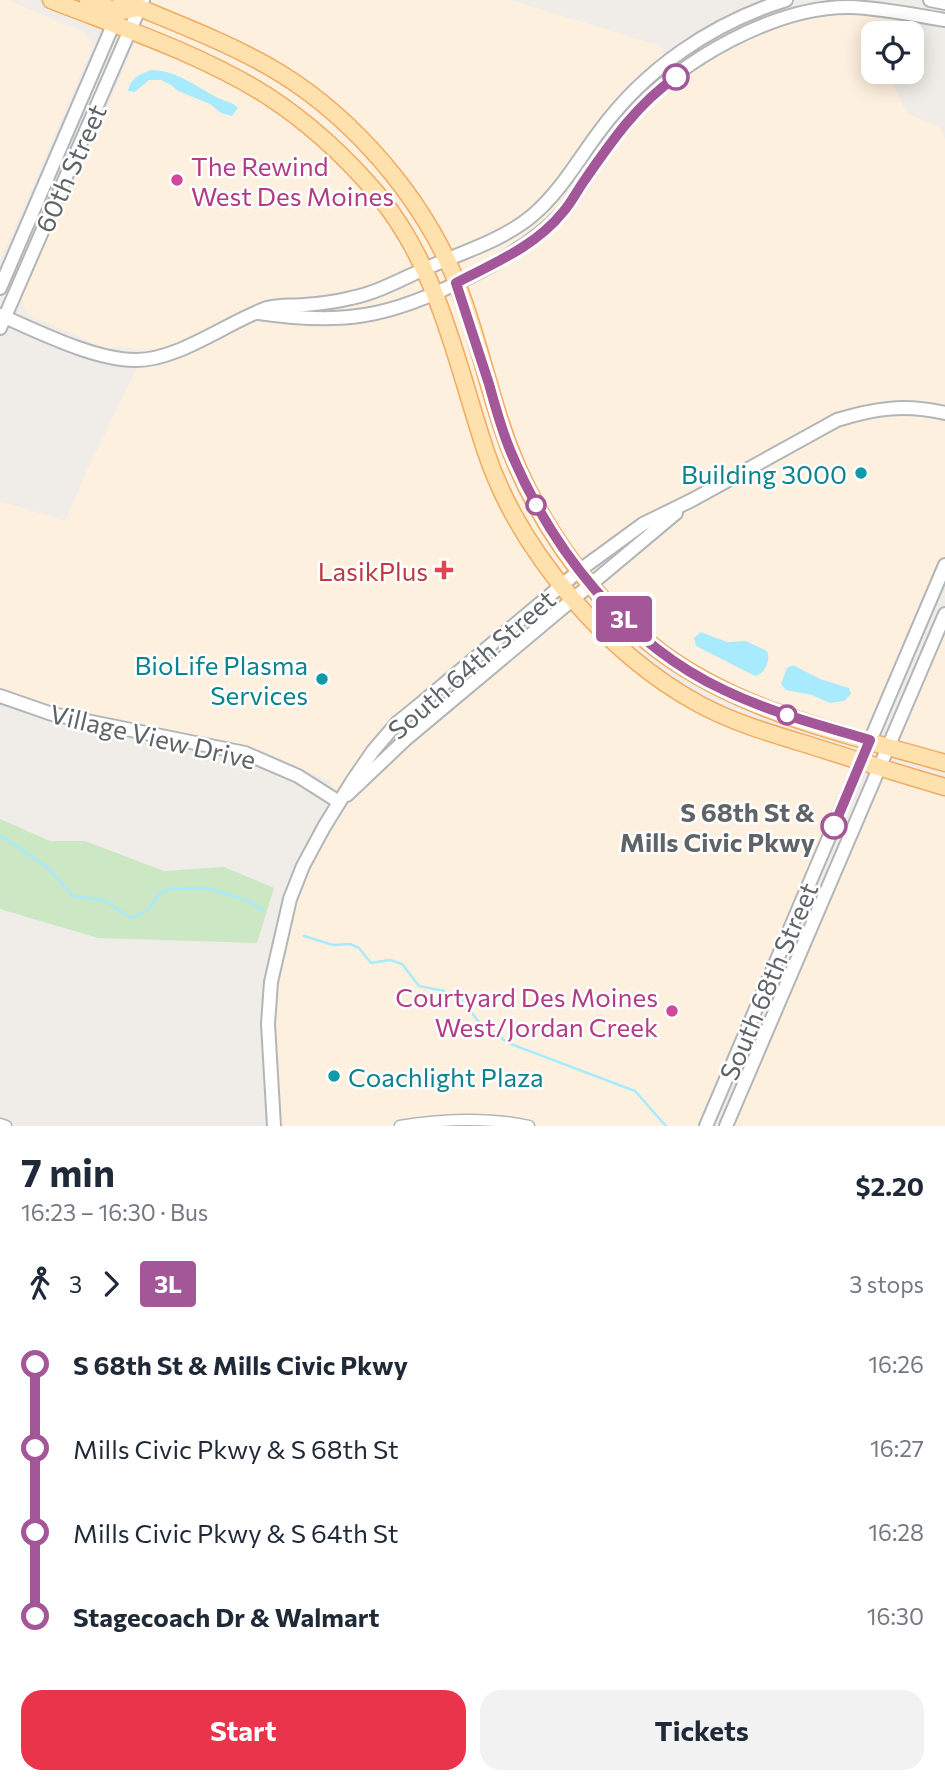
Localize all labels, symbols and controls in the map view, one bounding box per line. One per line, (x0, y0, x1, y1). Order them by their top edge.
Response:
map controls (861, 21, 924, 84)
button: locate (861, 21, 924, 84)
unlabelled marker (663, 64, 689, 90)
street label: 60th Street (28, 99, 112, 237)
place label: The Rewind West Des Moines (191, 150, 394, 211)
marker: The Rewind West Des Moines (169, 172, 185, 188)
place label: Building 3000 (681, 458, 847, 489)
marker: Building 3000 (853, 465, 869, 481)
unlabelled marker (526, 495, 546, 515)
place label: LasikPlus (318, 555, 428, 586)
marker: LasikPlus (434, 560, 454, 580)
street label: South 64th Street (381, 583, 561, 745)
line badge: 3L (592, 596, 656, 642)
text: 3L (610, 604, 638, 633)
place label: BioLife Plasma Services (134, 649, 308, 710)
marker: BioLife Plasma Services (314, 671, 330, 687)
street label: Village View Drive (47, 697, 259, 775)
unlabelled marker (777, 705, 797, 725)
place label: S 68th St & Mills Civic Pkwy (620, 796, 815, 857)
marker: S 68th St & Mills Civic Pkwy (821, 813, 847, 839)
street label: South 68th Street (712, 878, 824, 1084)
place label: Courtyard Des Moines West/Jordan Creek (395, 981, 658, 1042)
marker: Courtyard Des Moines West/Jordan Creek (664, 1003, 680, 1019)
place label: Coachlight Plaza (348, 1061, 544, 1092)
marker: Coachlight Plaza (326, 1068, 342, 1084)
text: 7 min (21, 1148, 115, 1195)
text: $2.20 (855, 1170, 924, 1201)
text: 16:23 – 16:30 · Bus (21, 1198, 208, 1226)
icon: walk (21, 1265, 59, 1303)
icon: forward (92, 1265, 130, 1303)
text: 3L (154, 1269, 182, 1298)
text: 3 (69, 1270, 82, 1298)
text: 3 stops (849, 1270, 924, 1298)
text: S 68th St & Mills Civic Pkwy (73, 1349, 408, 1380)
text: 16:26 (868, 1350, 924, 1378)
text: Mills Civic Pkwy & S 68th St (73, 1433, 399, 1464)
text: 16:27 (870, 1434, 924, 1462)
text: Mills Civic Pkwy & S 64th St (73, 1517, 398, 1548)
text: 16:28 (868, 1518, 924, 1546)
text: Stagecoach Dr & Walmart (73, 1601, 379, 1632)
text: 16:30 (867, 1602, 924, 1630)
button: Start (21, 1690, 466, 1770)
button: Tickets (480, 1690, 924, 1770)

